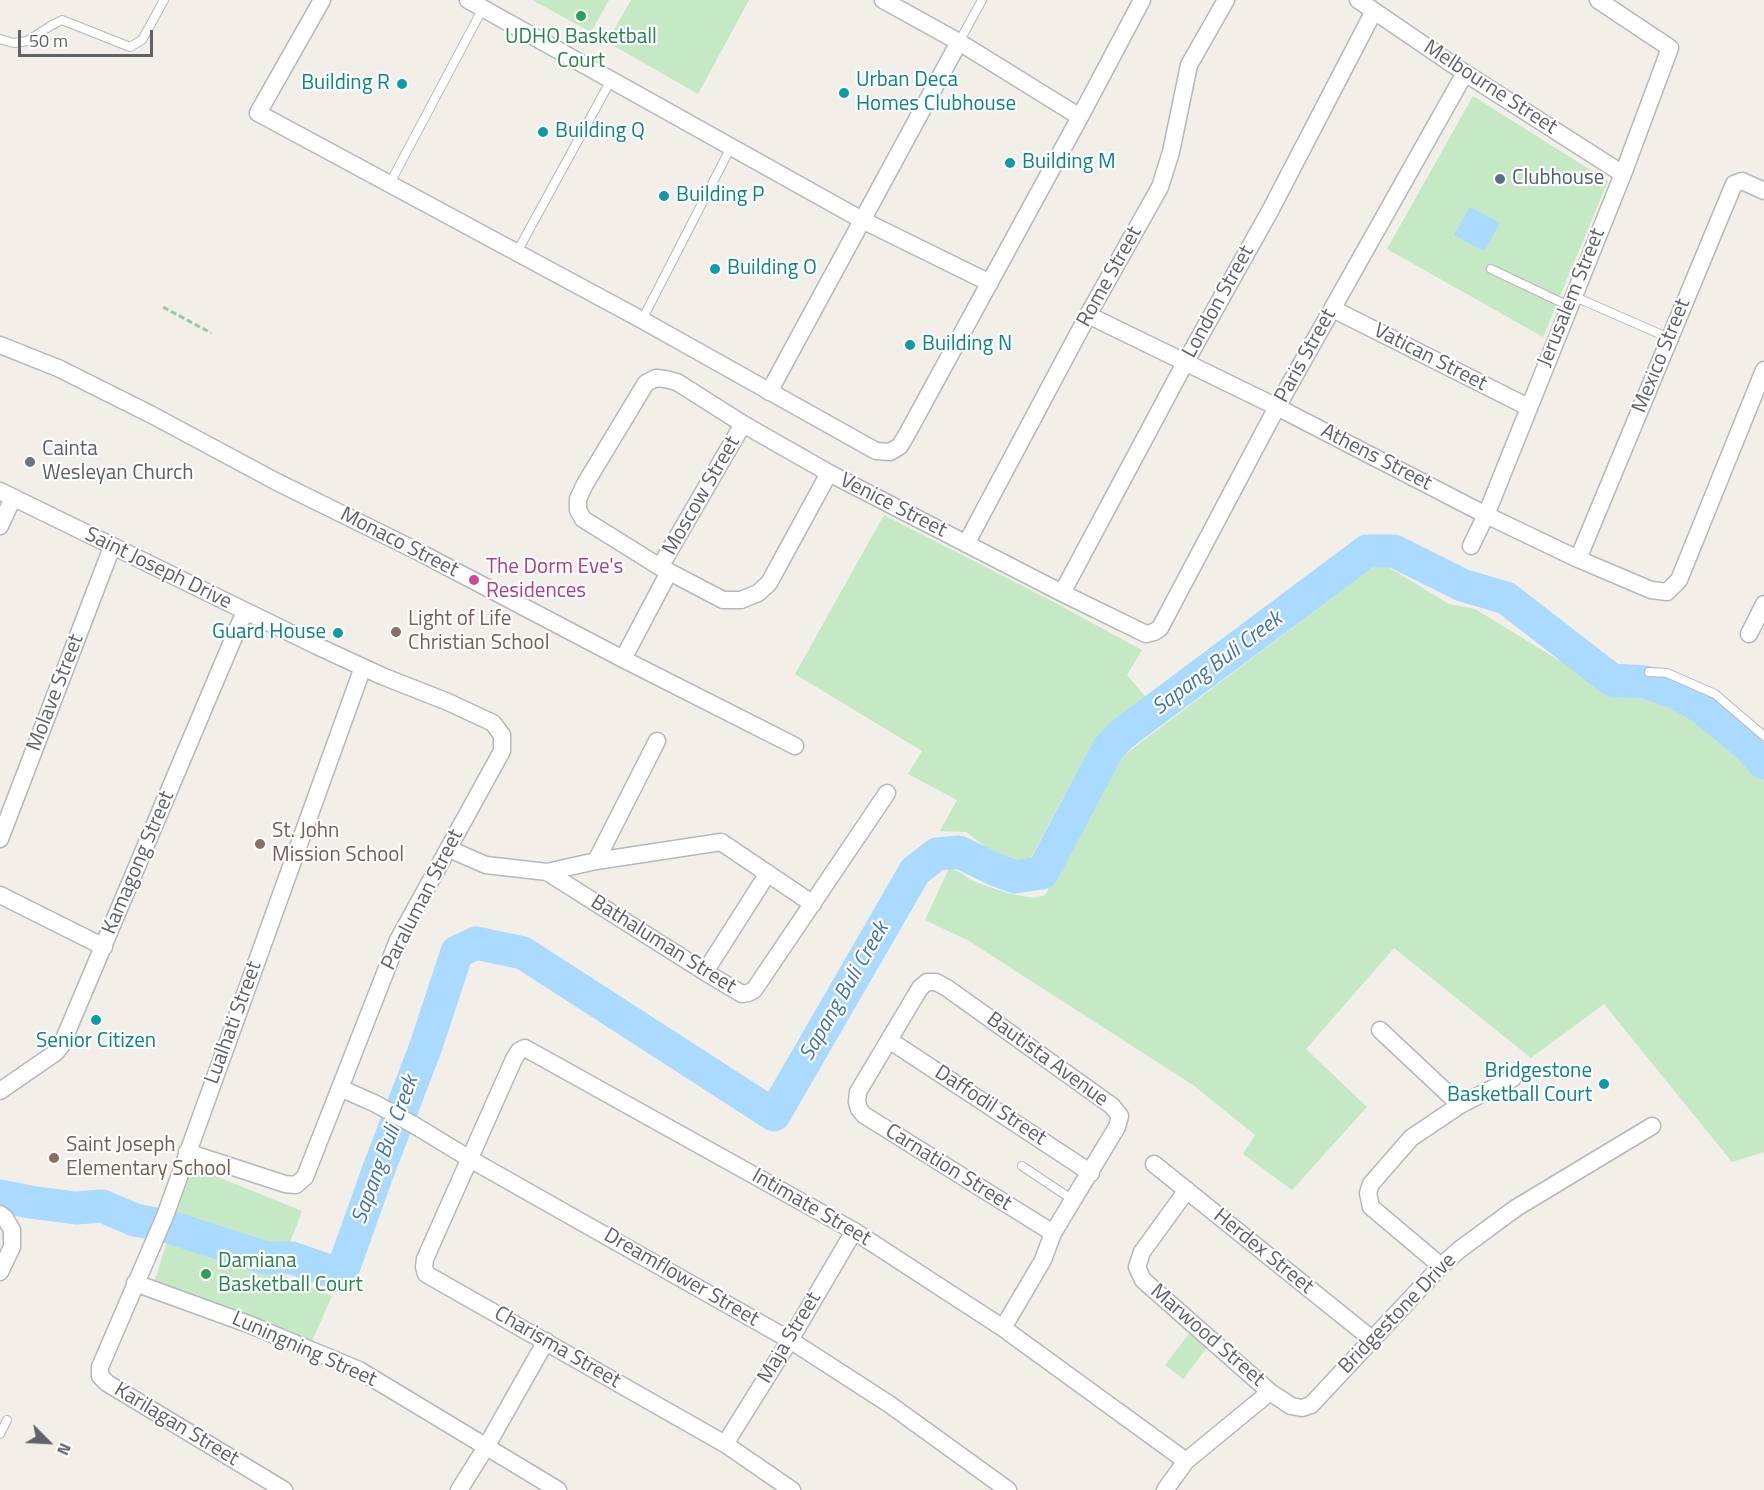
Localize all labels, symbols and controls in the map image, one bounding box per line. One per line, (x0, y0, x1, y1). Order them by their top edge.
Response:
marker: UDHO Basketball Court (574, 9, 588, 23)
scale bar (21, 18, 156, 56)
place label: UDHO Basketball Court (505, 25, 657, 75)
text: 50 m (29, 27, 68, 54)
street label: Melbourne Street (1418, 35, 1562, 141)
place label: Urban Deca Homes Clubhouse (856, 68, 1016, 118)
place label: Building R (301, 71, 390, 97)
marker: Building R (395, 77, 409, 91)
marker: Urban Deca Homes Clubhouse (837, 86, 851, 100)
place label: Building Q (555, 119, 645, 145)
marker: Building Q (536, 125, 550, 139)
place label: Building M (1022, 150, 1116, 176)
marker: Building M (1003, 156, 1017, 170)
place label: Clubhouse (1512, 166, 1604, 192)
marker: Clubhouse (1493, 172, 1507, 186)
place label: Building P (676, 183, 764, 209)
marker: Building P (657, 189, 671, 203)
street label: Rome Street (1072, 222, 1148, 332)
street label: Jerusalem Street (1533, 225, 1611, 371)
street label: London Street (1178, 241, 1260, 363)
place label: Building O (727, 256, 817, 282)
marker: Building O (708, 262, 722, 276)
street label: Mexico Street (1628, 295, 1696, 417)
street label: Paris Street (1270, 305, 1342, 407)
street label: Vatican Street (1369, 319, 1491, 397)
place label: Building N (922, 332, 1012, 358)
marker: Building N (903, 338, 917, 352)
street label: Athens Street (1316, 419, 1436, 497)
street label: Moscow Street (658, 432, 746, 560)
place label: Cainta Wesleyan Church (42, 437, 194, 487)
marker: Cainta Wesleyan Church (23, 455, 37, 469)
street label: Venice Street (835, 468, 951, 544)
street label: Monaco Street (336, 502, 462, 584)
street label: Saint Joseph Drive (81, 523, 235, 615)
place label: The Dorm Eve's Residences (486, 555, 623, 605)
marker: The Dorm Eve's Residences (467, 573, 481, 587)
place label: Light of Life Christian School (408, 607, 550, 657)
water label: Sapang Buli Creek (1148, 607, 1288, 721)
place label: Guard House (212, 620, 326, 646)
marker: Light of Life Christian School (389, 625, 403, 639)
marker: Guard House (331, 626, 345, 640)
street label: Molave Street (22, 631, 90, 755)
street label: Kamagong Street (97, 788, 181, 938)
place label: St. John Mission School (272, 819, 404, 869)
street label: Paraluman Street (377, 825, 469, 975)
marker: St. John Mission School (253, 837, 267, 851)
street label: Bathaluman Street (586, 890, 740, 1000)
water label: Sapang Buli Creek (795, 918, 895, 1066)
street label: Lualhati Street (200, 958, 268, 1088)
street label: Bautista Avenue (981, 1007, 1113, 1113)
marker: Senior Citizen (89, 1013, 103, 1027)
place label: Senior Citizen (36, 1029, 156, 1055)
place label: Bridgestone Basketball Court (1447, 1059, 1592, 1109)
street label: Daffodil Street (929, 1061, 1051, 1151)
water label: Sapang Buli Creek (347, 1072, 425, 1228)
marker: Bridgestone Basketball Court (1597, 1077, 1611, 1091)
street label: Carnation Street (880, 1119, 1016, 1217)
place label: Saint Joseph Elementary School (66, 1133, 231, 1183)
marker: Saint Joseph Elementary School (47, 1151, 61, 1165)
street label: Intimate Street (747, 1164, 875, 1252)
street label: Herdex Street (1208, 1204, 1318, 1300)
street label: Dreamflower Street (599, 1223, 763, 1333)
street label: Bridgestone Drive (1334, 1248, 1462, 1380)
place label: Damiana Basketball Court (218, 1249, 363, 1299)
marker: Damiana Basketball Court (199, 1267, 213, 1281)
street label: Marwood Street (1145, 1279, 1269, 1393)
street label: Maja Street (753, 1288, 827, 1388)
street label: Charisma Street (489, 1302, 625, 1394)
street label: Luningning Street (228, 1307, 380, 1393)
street label: Karilagan Street (109, 1378, 243, 1472)
north arrow (18, 1412, 78, 1472)
text: N (51, 1439, 78, 1459)

